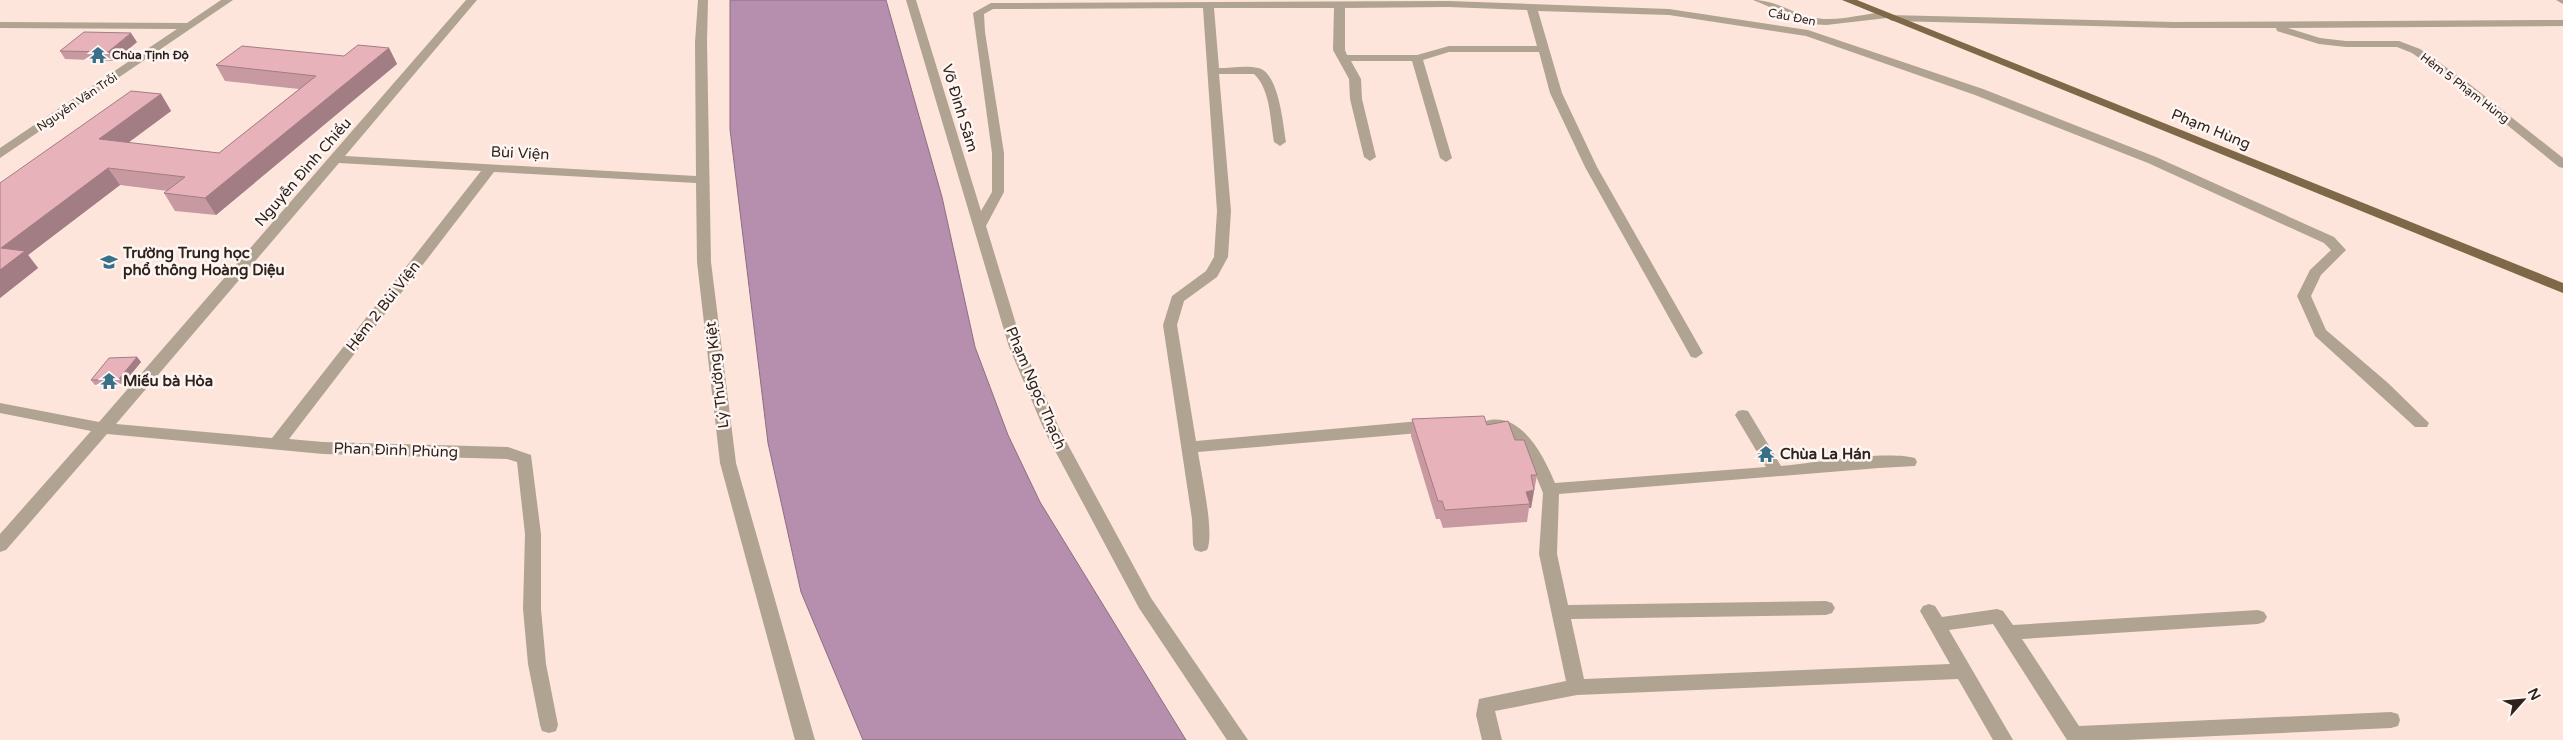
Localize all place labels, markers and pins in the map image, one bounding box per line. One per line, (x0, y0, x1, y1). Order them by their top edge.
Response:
temple icon: Chùa Tịnh Độ (88, 45, 108, 65)
place label: Chùa Tịnh Độ (112, 48, 189, 62)
place label: Trường Trung học phổ thông Hoàng Diệu (122, 244, 285, 280)
school or university icon: Trường Trung học phổ thông Hoàng Diệu (99, 252, 119, 272)
temple icon: Miếu bà Hỏa (99, 371, 119, 391)
place label: Miếu bà Hỏa (123, 372, 213, 390)
temple icon: Chùa La Hán (1756, 444, 1776, 464)
place label: Chùa La Hán (1780, 445, 1871, 463)

